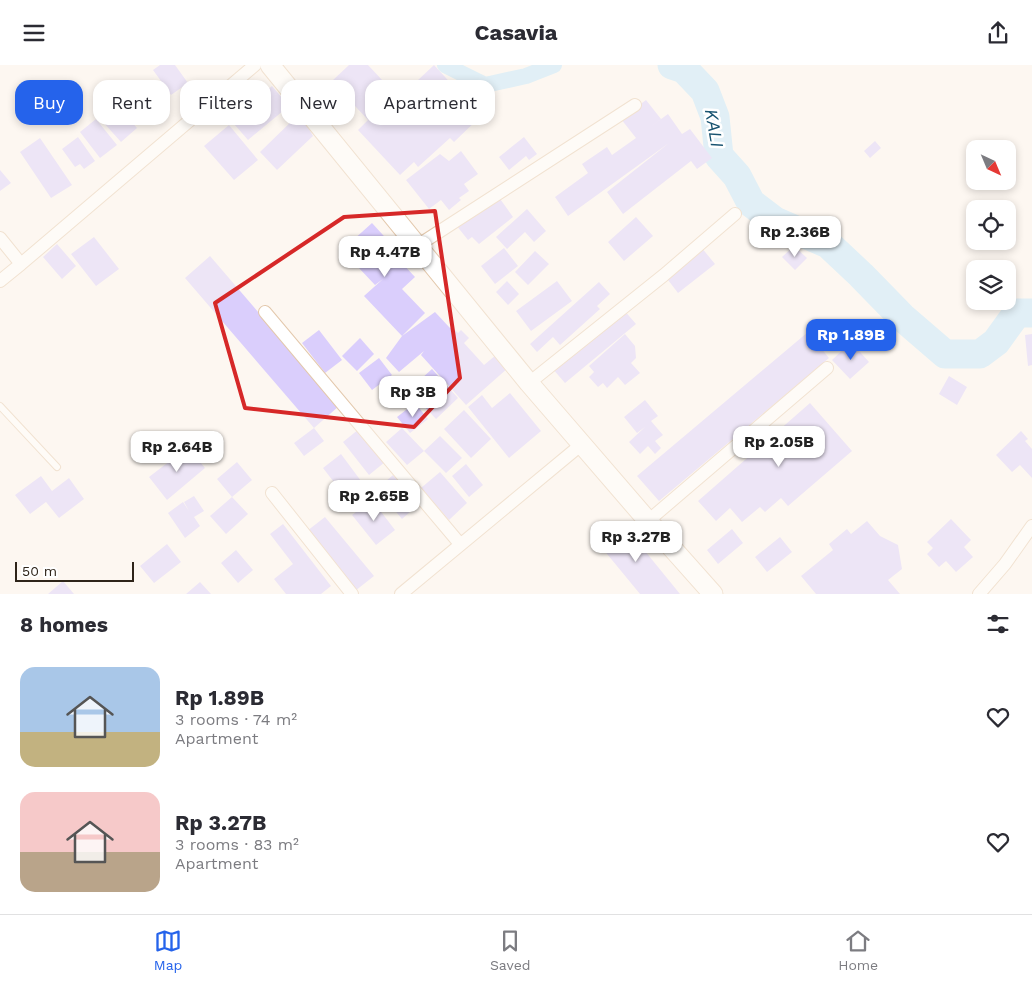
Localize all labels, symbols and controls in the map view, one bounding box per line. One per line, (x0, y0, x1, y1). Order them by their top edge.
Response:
icon: menu (20, 19, 48, 47)
icon: share (984, 19, 1012, 47)
text: Casavia (474, 20, 558, 45)
chip: Buy (15, 80, 83, 125)
chip: Rent (93, 80, 170, 125)
chip: Filters (180, 80, 271, 125)
chip: New (281, 80, 355, 125)
chip: Apartment (365, 80, 495, 125)
water label: KALI (701, 107, 728, 150)
north arrow (966, 140, 1016, 190)
map controls (966, 140, 1016, 310)
button: locate (966, 200, 1016, 250)
pin: Rp 2.36B (743, 215, 847, 258)
text: Rp 2.36B (760, 222, 830, 241)
pin: Rp 4.47B (333, 235, 437, 278)
text: Rp 4.47B (350, 242, 420, 261)
button: layers (966, 260, 1016, 310)
pin: Rp 1.89B (799, 319, 903, 361)
text: Rp 1.89B (817, 325, 885, 344)
pin: Rp 3B (378, 375, 448, 418)
text: Rp 3B (390, 382, 436, 401)
pin: Rp 2.05B (727, 425, 831, 468)
pin: Rp 2.64B (125, 431, 229, 473)
text: Rp 2.05B (744, 432, 814, 451)
text: Rp 2.64B (142, 437, 212, 456)
pin: Rp 2.65B (322, 479, 426, 522)
text: Rp 2.65B (339, 486, 409, 505)
pin: Rp 3.27B (584, 521, 688, 563)
text: Rp 3.27B (601, 527, 671, 546)
scale bar (15, 559, 134, 582)
text: 50 m (22, 563, 57, 579)
icon: filters (984, 610, 1012, 638)
text: 8 homes (20, 612, 108, 637)
text: Rp 1.89B (175, 685, 264, 710)
icon: home (60, 687, 120, 747)
icon: heart (984, 703, 1012, 731)
text: 3 rooms · 74 m² (175, 710, 297, 729)
text: Apartment (175, 729, 258, 748)
text: Rp 3.27B (175, 810, 266, 835)
icon: home (60, 812, 120, 872)
icon: heart (984, 828, 1012, 856)
text: 3 rooms · 83 m² (175, 835, 299, 854)
text: Apartment (175, 854, 258, 873)
tab: Map (154, 927, 182, 973)
tab: Saved (490, 927, 531, 973)
tab: Home (838, 927, 878, 973)

